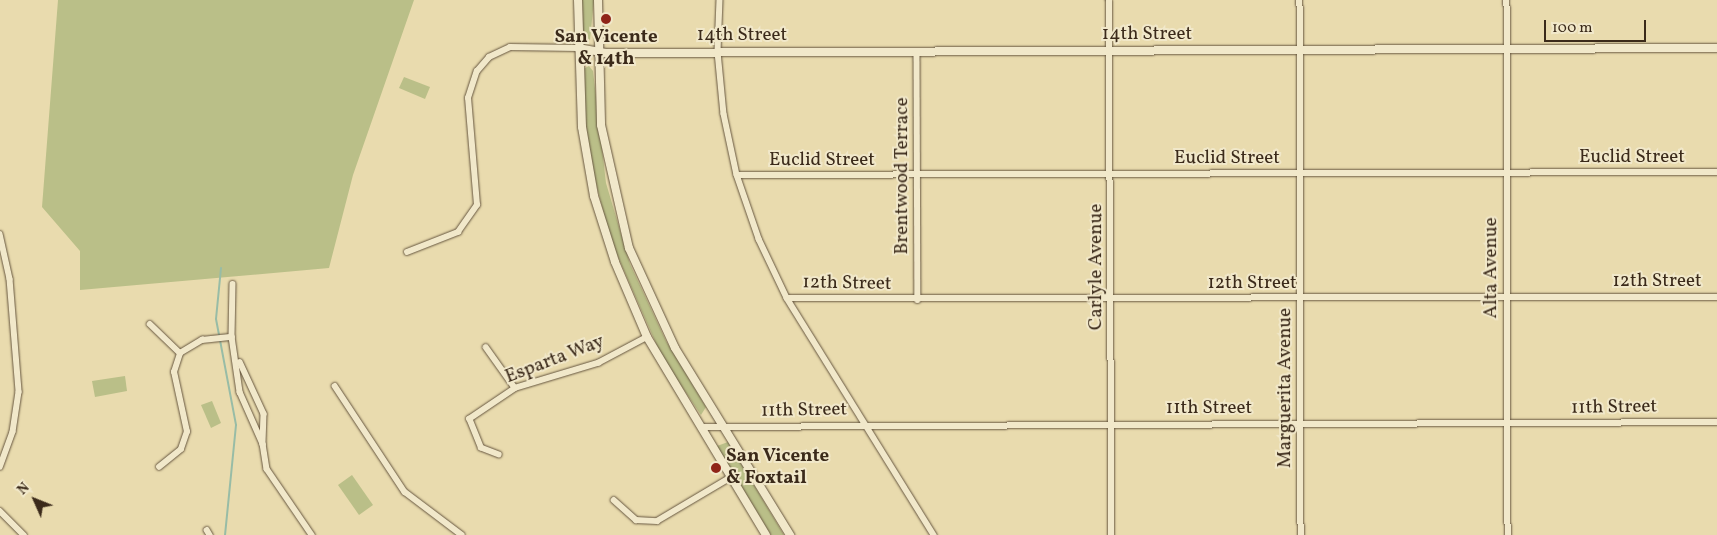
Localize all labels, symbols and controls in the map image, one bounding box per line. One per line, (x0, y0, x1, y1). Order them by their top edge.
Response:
scale bar (1547, 10, 1650, 42)
marker: San Vicente & 14th (600, 13, 612, 25)
text: 100 m (1552, 18, 1592, 39)
street label: 14th Street (1102, 24, 1192, 46)
street label: 14th Street (697, 25, 787, 47)
place label: San Vicente & 14th (554, 27, 658, 71)
street label: Brentwood Terrace (892, 97, 914, 255)
street label: Euclid Street (1579, 147, 1685, 169)
street label: Euclid Street (1174, 148, 1280, 170)
street label: Euclid Street (769, 150, 875, 172)
street label: Carlyle Avenue (1086, 204, 1108, 330)
street label: Alta Avenue (1481, 217, 1503, 319)
street label: 12th Street (1612, 271, 1702, 293)
street label: 12th Street (802, 272, 892, 296)
street label: 12th Street (1207, 273, 1297, 295)
street label: Marguerita Avenue (1275, 308, 1297, 468)
street label: Esparta Way (502, 331, 608, 389)
street label: 11th Street (1571, 396, 1657, 420)
street label: 11th Street (1166, 398, 1252, 420)
street label: 11th Street (761, 399, 847, 423)
place label: San Vicente & Foxtail (726, 446, 830, 490)
marker: San Vicente & Foxtail (710, 462, 722, 474)
north arrow (10, 475, 60, 525)
text: N (13, 479, 34, 499)

